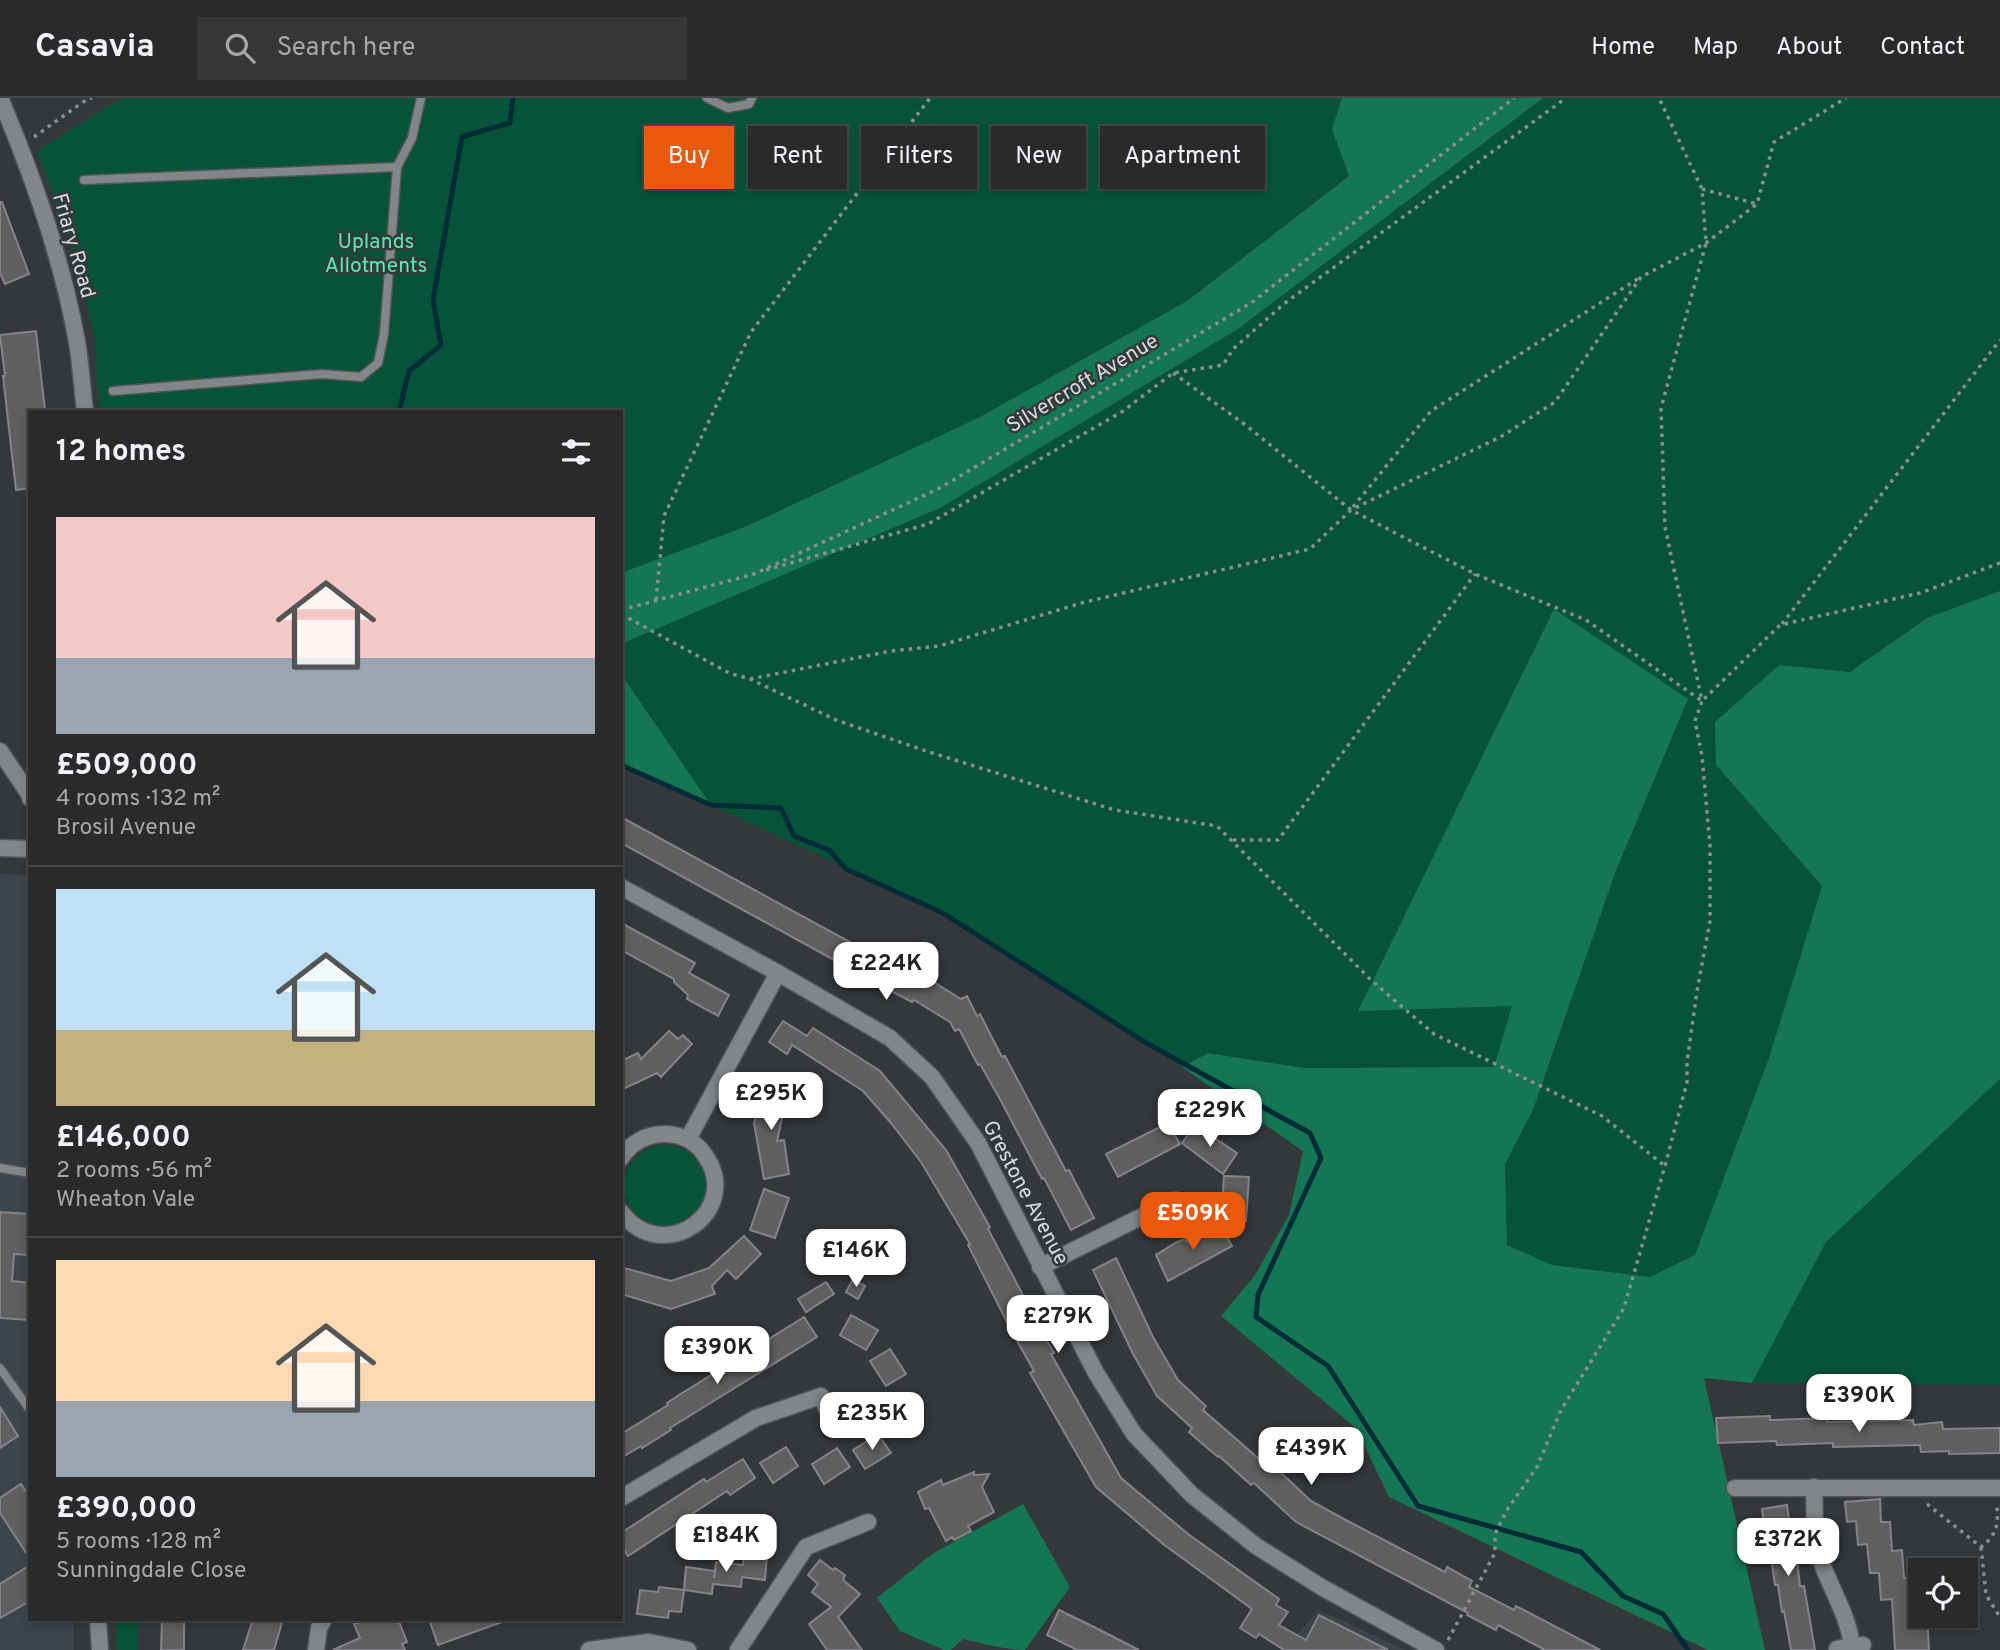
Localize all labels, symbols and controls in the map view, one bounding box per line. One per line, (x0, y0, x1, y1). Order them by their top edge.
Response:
search box (197, 17, 687, 80)
text: Casavia (35, 27, 155, 69)
icon: search (221, 29, 259, 67)
text: Search here (277, 32, 416, 65)
text: Home (1591, 33, 1655, 63)
text: Map (1693, 33, 1738, 63)
text: About (1776, 33, 1842, 63)
text: Contact (1880, 33, 1965, 63)
chip: Buy (644, 126, 734, 189)
chip: Rent (748, 126, 847, 189)
chip: Filters (861, 126, 977, 189)
chip: New (991, 126, 1086, 189)
chip: Apartment (1100, 126, 1265, 189)
street label: Friary Road (45, 190, 101, 302)
park label: Uplands Allotments (325, 229, 427, 280)
street label: Silvercroft Avenue (1002, 328, 1164, 440)
icon: filters (557, 433, 595, 471)
text: 12 homes (56, 434, 186, 471)
icon: home (263, 562, 389, 688)
text: £509,000 (56, 748, 197, 785)
text: 4 rooms · 132 m² (56, 785, 220, 814)
text: Brosil Avenue (56, 814, 196, 843)
icon: home (263, 934, 389, 1060)
pin: £224K (837, 942, 935, 1002)
text: £224K (849, 950, 923, 979)
pin: £295K (722, 1072, 820, 1132)
text: £295K (735, 1080, 807, 1109)
pin: £229K (1161, 1090, 1259, 1149)
text: £229K (1174, 1097, 1246, 1126)
street label: Grestone Avenue (976, 1116, 1074, 1270)
text: £146,000 (56, 1120, 191, 1157)
text: 2 rooms · 56 m² (56, 1157, 212, 1186)
text: Wheaton Vale (56, 1186, 195, 1215)
pin: £509K (1144, 1192, 1242, 1252)
text: £509K (1156, 1200, 1230, 1229)
pin: £146K (807, 1230, 905, 1289)
text: £146K (822, 1237, 890, 1266)
pin: £279K (1009, 1296, 1107, 1355)
text: £279K (1023, 1303, 1093, 1332)
icon: home (263, 1305, 389, 1431)
pin: £390K (668, 1326, 766, 1386)
text: £390K (680, 1334, 754, 1363)
pin: £390K (1810, 1374, 1908, 1434)
text: £390K (1822, 1382, 1896, 1411)
pin: £235K (823, 1392, 921, 1452)
text: £235K (836, 1400, 908, 1429)
pin: £439K (1262, 1428, 1360, 1487)
text: £439K (1275, 1435, 1347, 1464)
text: £390,000 (56, 1491, 197, 1528)
pin: £184K (677, 1514, 775, 1574)
pin: £372K (1739, 1518, 1837, 1578)
text: £184K (692, 1522, 760, 1551)
text: £372K (1753, 1526, 1823, 1555)
text: 5 rooms · 128 m² (56, 1528, 221, 1557)
text: Sunningdale Close (56, 1557, 246, 1586)
map controls (1908, 1558, 1978, 1628)
button: locate (1908, 1558, 1978, 1628)

